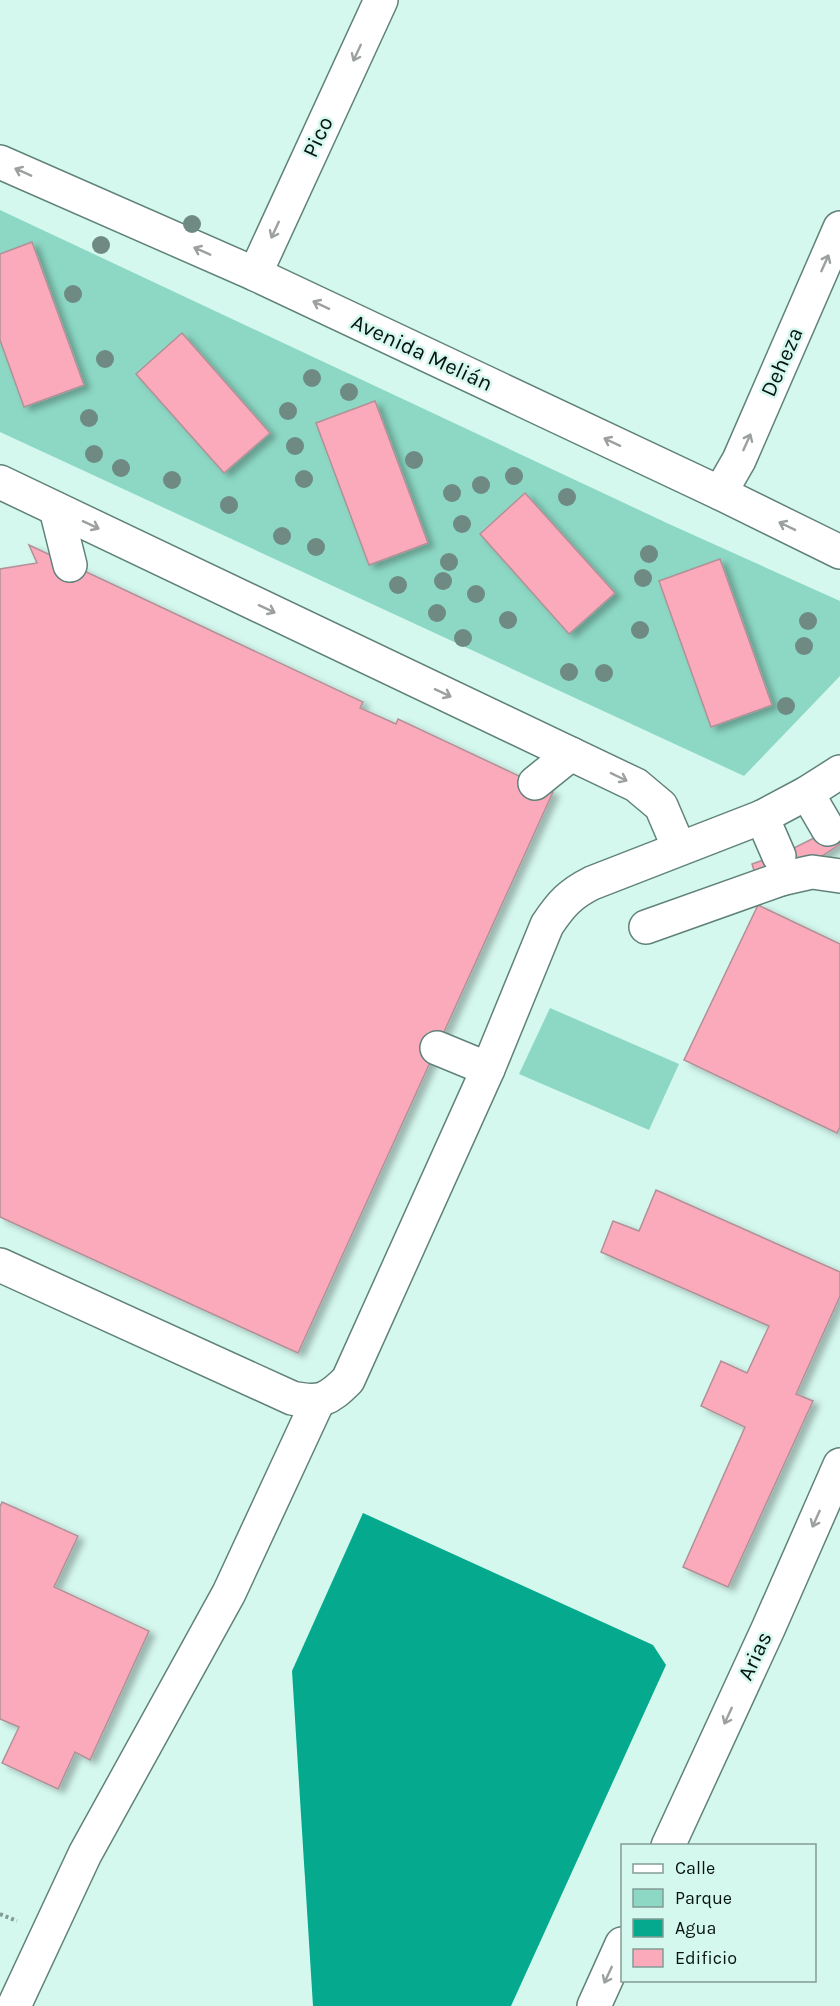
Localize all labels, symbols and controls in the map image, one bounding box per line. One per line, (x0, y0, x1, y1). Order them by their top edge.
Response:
one-way arrow (350, 44, 362, 62)
street label: Pico (297, 112, 339, 162)
one-way arrow (15, 166, 33, 177)
one-way arrow (269, 221, 281, 239)
one-way arrow (193, 244, 211, 256)
one-way arrow (820, 254, 831, 272)
one-way arrow (313, 299, 331, 311)
street label: Avenida Melián (347, 309, 497, 397)
street label: Deheza (755, 323, 809, 401)
one-way arrow (742, 433, 753, 451)
one-way arrow (603, 436, 621, 448)
one-way arrow (81, 519, 99, 531)
one-way arrow (779, 520, 797, 532)
one-way arrow (257, 603, 275, 615)
one-way arrow (433, 687, 451, 699)
one-way arrow (609, 771, 627, 783)
one-way arrow (810, 1509, 822, 1527)
street label: Arias (732, 1627, 778, 1685)
one-way arrow (721, 1706, 733, 1724)
legend (621, 1844, 816, 1982)
text: Calle (675, 1857, 715, 1879)
text: Parque (675, 1887, 732, 1909)
text: Agua (675, 1917, 716, 1939)
text: Edificio (675, 1947, 737, 1969)
one-way arrow (602, 1965, 613, 1983)

